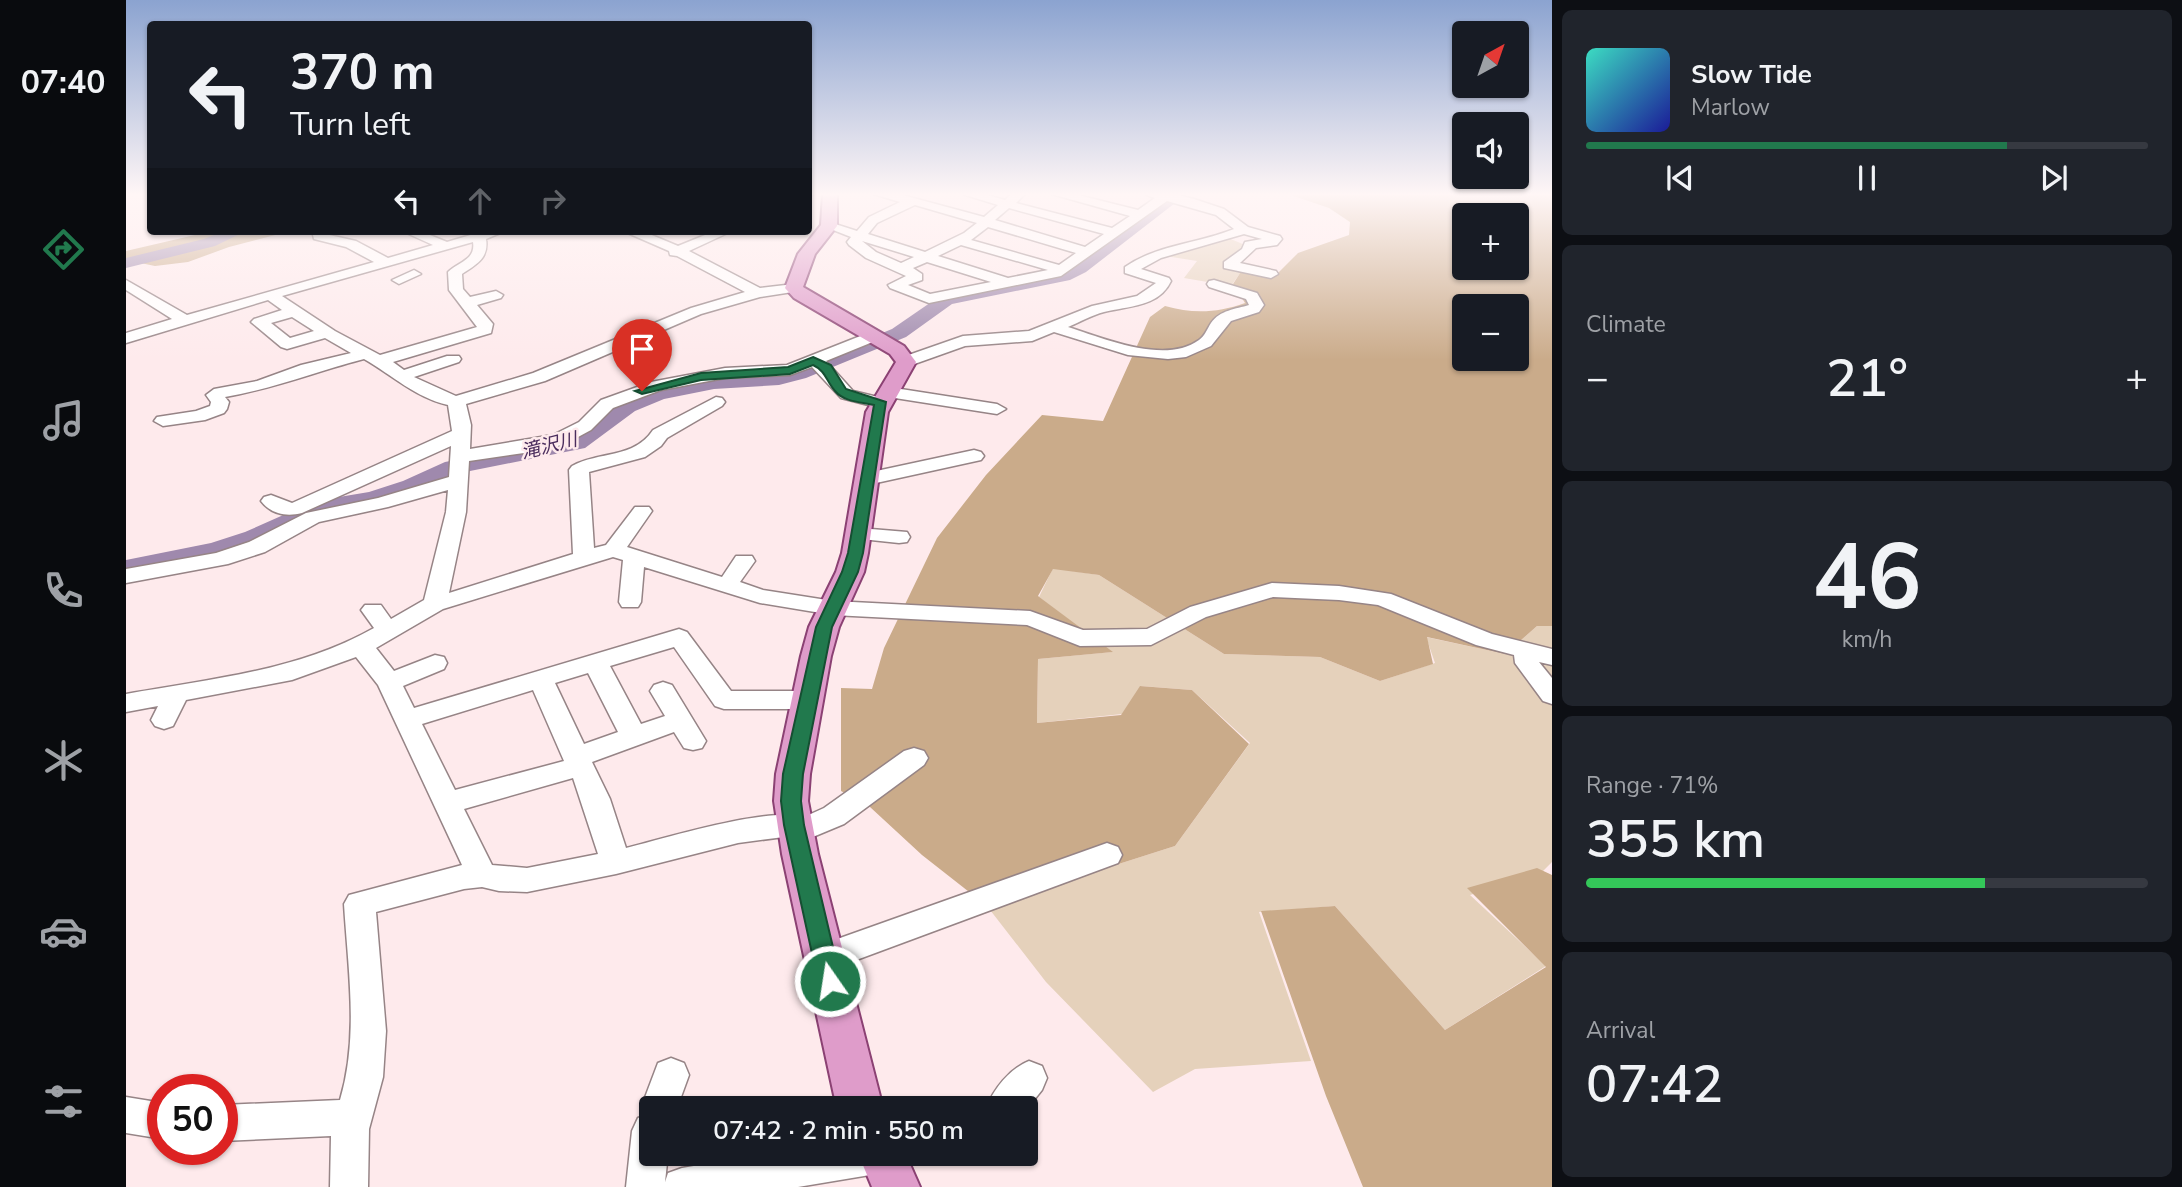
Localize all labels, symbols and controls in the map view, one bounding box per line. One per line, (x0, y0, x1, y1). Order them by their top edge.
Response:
north arrow (1452, 21, 1530, 98)
map controls (1452, 21, 1529, 371)
text: 370 m (290, 39, 434, 106)
icon: left (175, 49, 266, 140)
text: Slow Tide (1691, 57, 1812, 92)
text: 07:40 (21, 61, 105, 104)
text: Marlow (1691, 92, 1770, 123)
text: Turn left (290, 103, 410, 146)
button: sound (1452, 112, 1529, 189)
icon: previous (1661, 159, 1699, 197)
icon: pause (1848, 159, 1886, 197)
icon: next (2035, 159, 2073, 197)
icon: left (388, 182, 426, 220)
icon: ahead (461, 182, 499, 220)
icon: right (534, 182, 572, 220)
button: + (1452, 203, 1529, 280)
icon: directions (39, 225, 88, 274)
button: − (1452, 294, 1529, 371)
text: Climate (1586, 309, 1666, 340)
pin (612, 319, 672, 391)
icon: arrive (623, 330, 661, 368)
text: 21° (1826, 343, 1908, 414)
text: − (1586, 353, 1609, 404)
text: + (2125, 353, 2148, 404)
icon: music (39, 396, 88, 445)
water label: 滝沢川 (518, 426, 582, 466)
text: 46 (1812, 516, 1922, 640)
icon: phone (39, 566, 88, 615)
text: km/h (1842, 624, 1892, 655)
icon: climate (39, 736, 88, 785)
text: Range · 71% (1586, 770, 1718, 801)
text: 355 km (1586, 804, 1765, 875)
icon: car (39, 907, 88, 956)
position arrow (793, 944, 867, 1018)
text: Arrival (1586, 1015, 1655, 1046)
text: 07:42 (1586, 1049, 1723, 1120)
speed limit sign: 50 (147, 1074, 238, 1165)
icon: filters (39, 1077, 88, 1126)
text: 07:42 · 2 min · 550 m (713, 1113, 964, 1148)

